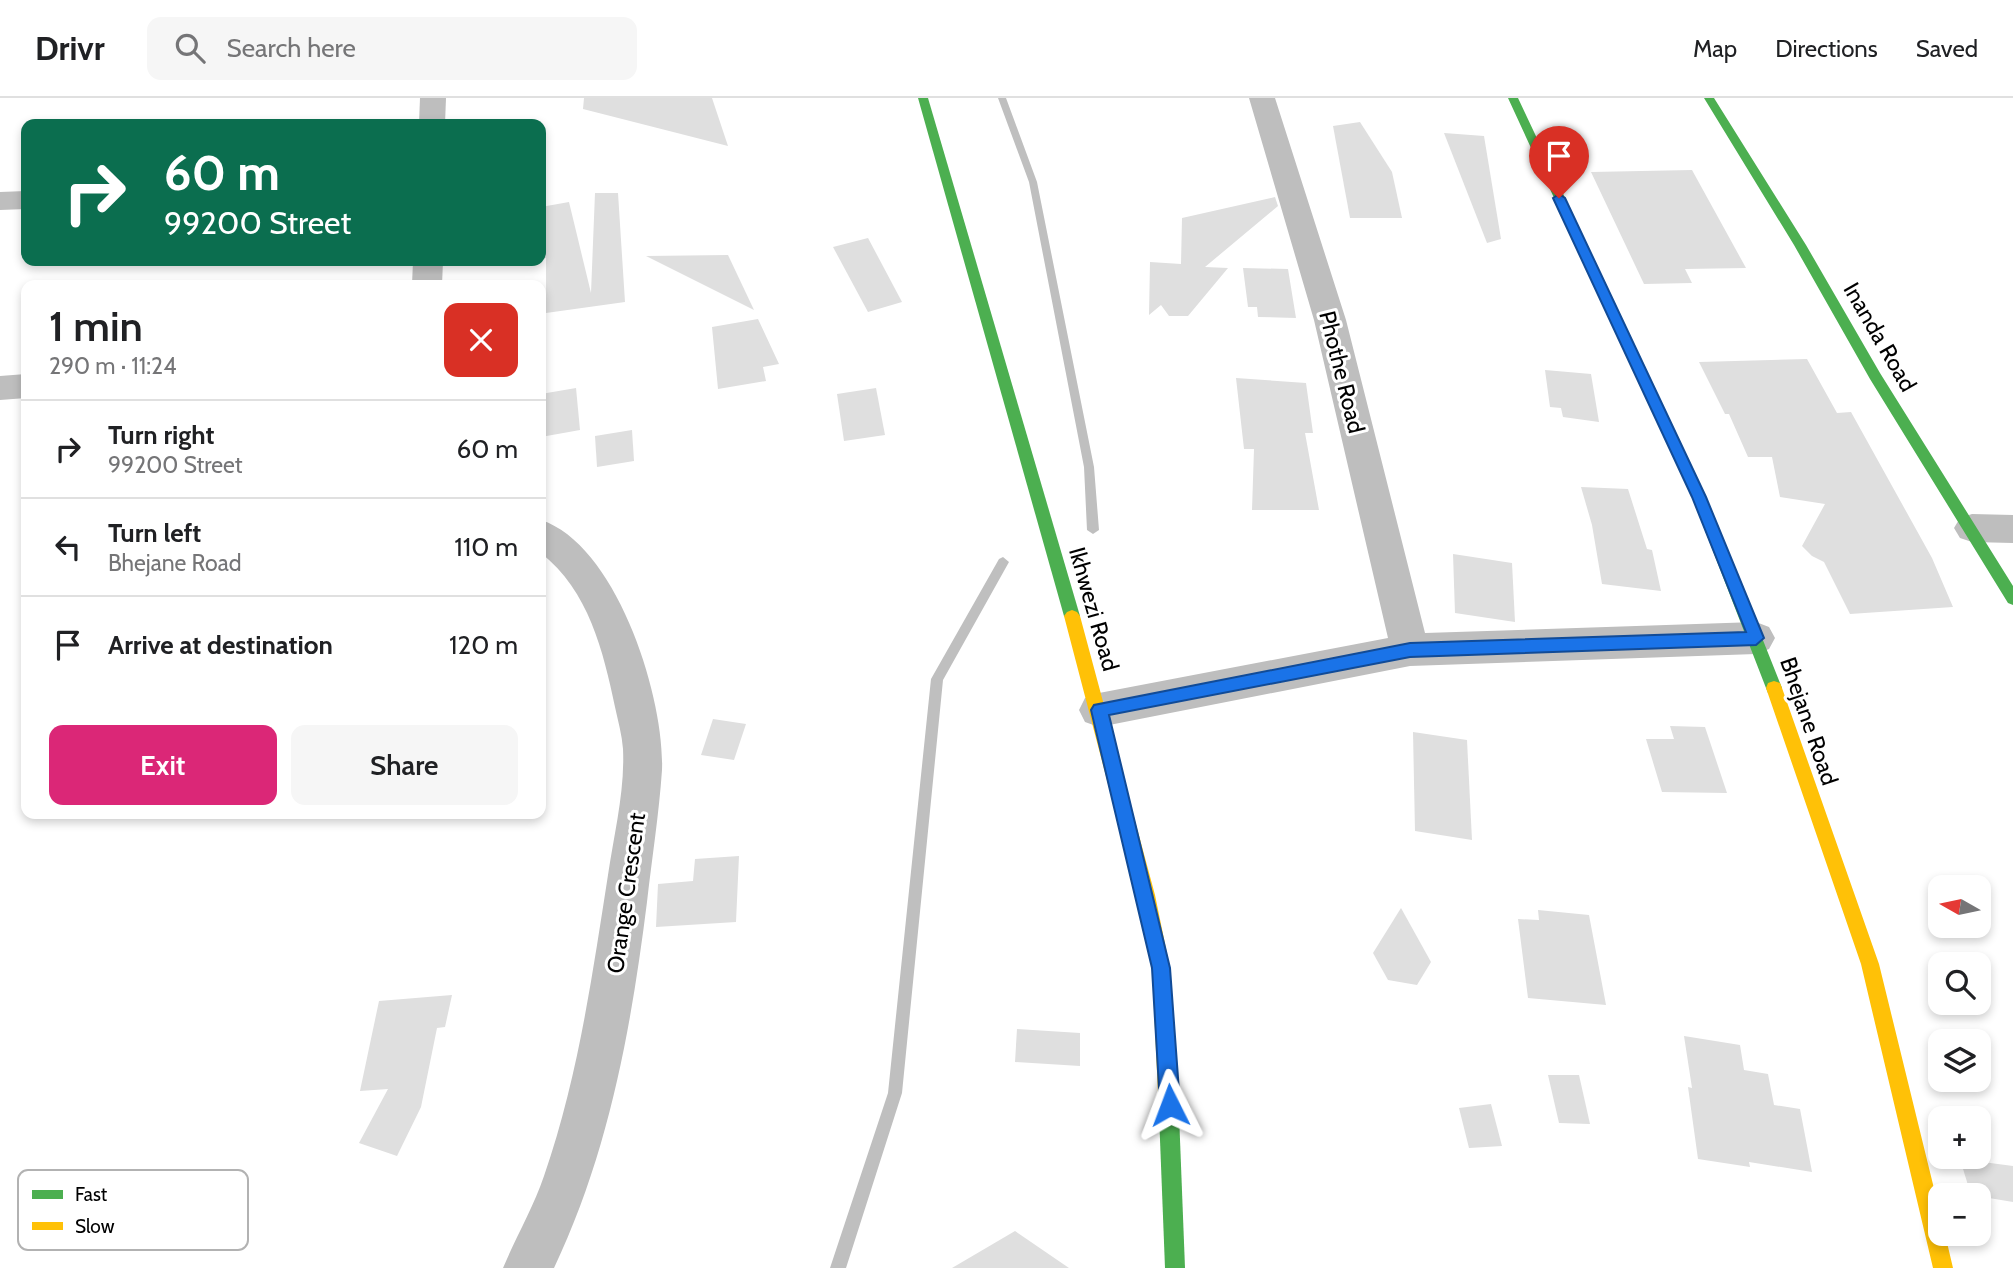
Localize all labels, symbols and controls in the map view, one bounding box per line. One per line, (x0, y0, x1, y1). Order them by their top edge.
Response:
search box (147, 17, 637, 80)
text: Drivr (35, 28, 105, 68)
icon: search (171, 29, 209, 67)
text: Search here (227, 32, 356, 64)
text: Map (1693, 34, 1737, 63)
text: Directions (1775, 34, 1878, 63)
text: Saved (1916, 34, 1978, 63)
pin (1529, 126, 1589, 198)
icon: arrive (1540, 137, 1578, 175)
text: 60 m (164, 143, 280, 202)
icon: right (49, 147, 140, 238)
text: 99200 Street (164, 203, 351, 242)
street label: Inanda Road (1838, 277, 1922, 397)
text: 1 min (49, 300, 143, 352)
button: close (444, 303, 518, 377)
street label: Phothe Road (1313, 308, 1371, 436)
text: 290 m · 11:24 (49, 352, 176, 380)
text: Turn right (108, 419, 214, 451)
icon: right (49, 430, 87, 468)
text: 60 m (456, 433, 518, 465)
text: 99200 Street (108, 451, 243, 479)
text: Turn left (108, 517, 201, 549)
icon: left (49, 528, 87, 566)
text: 110 m (454, 531, 518, 563)
street label: Ikhwezi Road (1063, 544, 1125, 674)
text: Bhejane Road (108, 549, 241, 577)
icon: arrive (49, 626, 87, 664)
text: Arrive at destination (108, 629, 333, 661)
text: 120 m (449, 629, 518, 661)
street label: Bhejane Road (1774, 653, 1844, 789)
button: Exit (49, 725, 277, 805)
button: Share (291, 725, 518, 805)
street label: Orange Crescent (601, 811, 651, 975)
north arrow (1928, 875, 1992, 938)
map controls (1928, 875, 1991, 1246)
button: search (1928, 952, 1991, 1015)
button: layers (1928, 1029, 1991, 1092)
position arrow (1133, 1068, 1207, 1142)
button: + (1928, 1106, 1991, 1169)
legend (18, 1170, 248, 1250)
text: Fast (75, 1183, 108, 1206)
button: − (1928, 1183, 1991, 1246)
text: Slow (75, 1215, 115, 1238)

